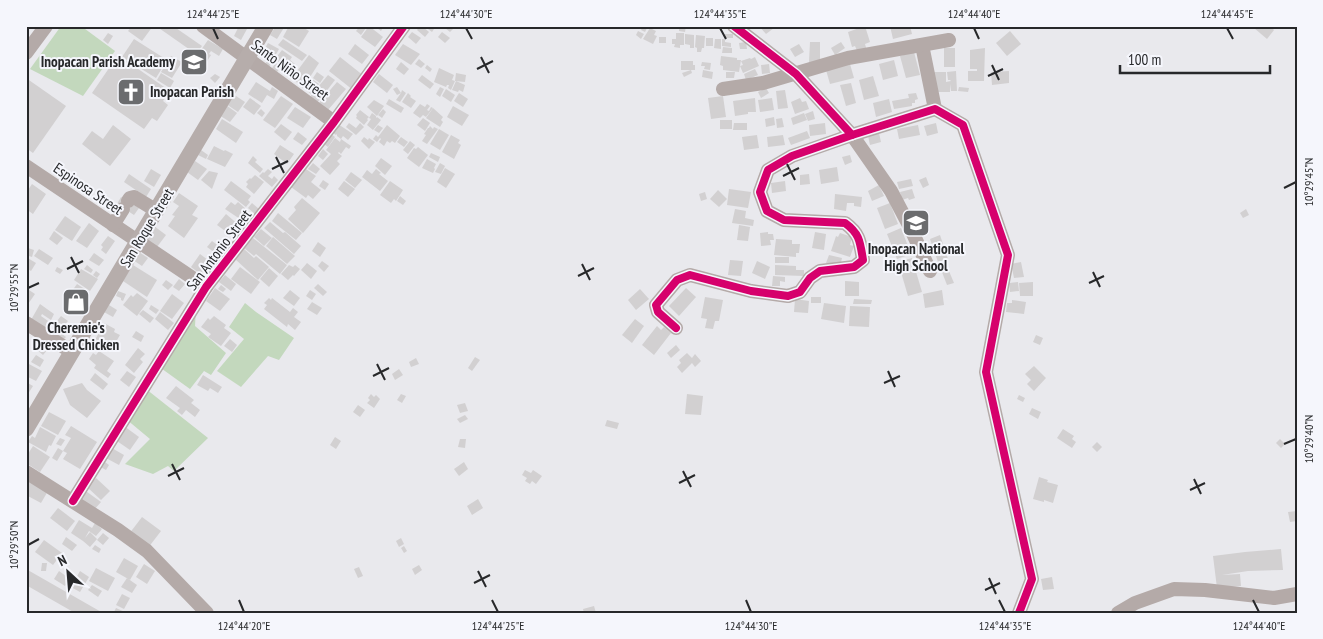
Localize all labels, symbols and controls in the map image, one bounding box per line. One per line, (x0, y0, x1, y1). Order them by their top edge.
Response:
text: 124°44'25"E (187, 6, 239, 21)
text: 124°44'30"E (440, 6, 492, 21)
text: 124°44'35"E (694, 6, 746, 21)
text: 124°44'40"E (948, 6, 1000, 21)
text: 124°44'45"E (1201, 6, 1253, 21)
street label: Santo Niño Street (248, 35, 333, 104)
scale bar (1120, 42, 1270, 74)
school or university icon: Inopacan Parish Academy (179, 47, 209, 77)
text: 100 m (1128, 50, 1161, 69)
place label: Inopacan Parish Academy (41, 52, 176, 71)
church icon: Inopacan Parish (116, 77, 146, 107)
place label: Inopacan Parish (150, 82, 234, 101)
street label: Espinosa Street (50, 158, 127, 219)
text: 10°29'45"N (1301, 158, 1316, 206)
street label: San Roque Street (116, 185, 178, 271)
street label: San Antonio Street (182, 205, 255, 294)
school or university icon: Inopacan National High School (901, 208, 931, 238)
place label: Inopacan National High School (868, 239, 965, 275)
text: 10°29'55"N (6, 264, 21, 312)
shop icon: Cheremie's Dressed Chicken (61, 287, 91, 317)
place label: Cheremie's Dressed Chicken (33, 318, 120, 354)
text: 10°29'40"N (1301, 415, 1316, 463)
text: 10°29'50"N (6, 521, 21, 569)
north arrow (42, 546, 92, 596)
text: N (55, 551, 70, 570)
text: 124°44'20"E (218, 618, 270, 633)
text: 124°44'25"E (472, 618, 524, 633)
text: 124°44'30"E (725, 618, 777, 633)
text: 124°44'35"E (979, 618, 1031, 633)
text: 124°44'40"E (1233, 618, 1285, 633)

